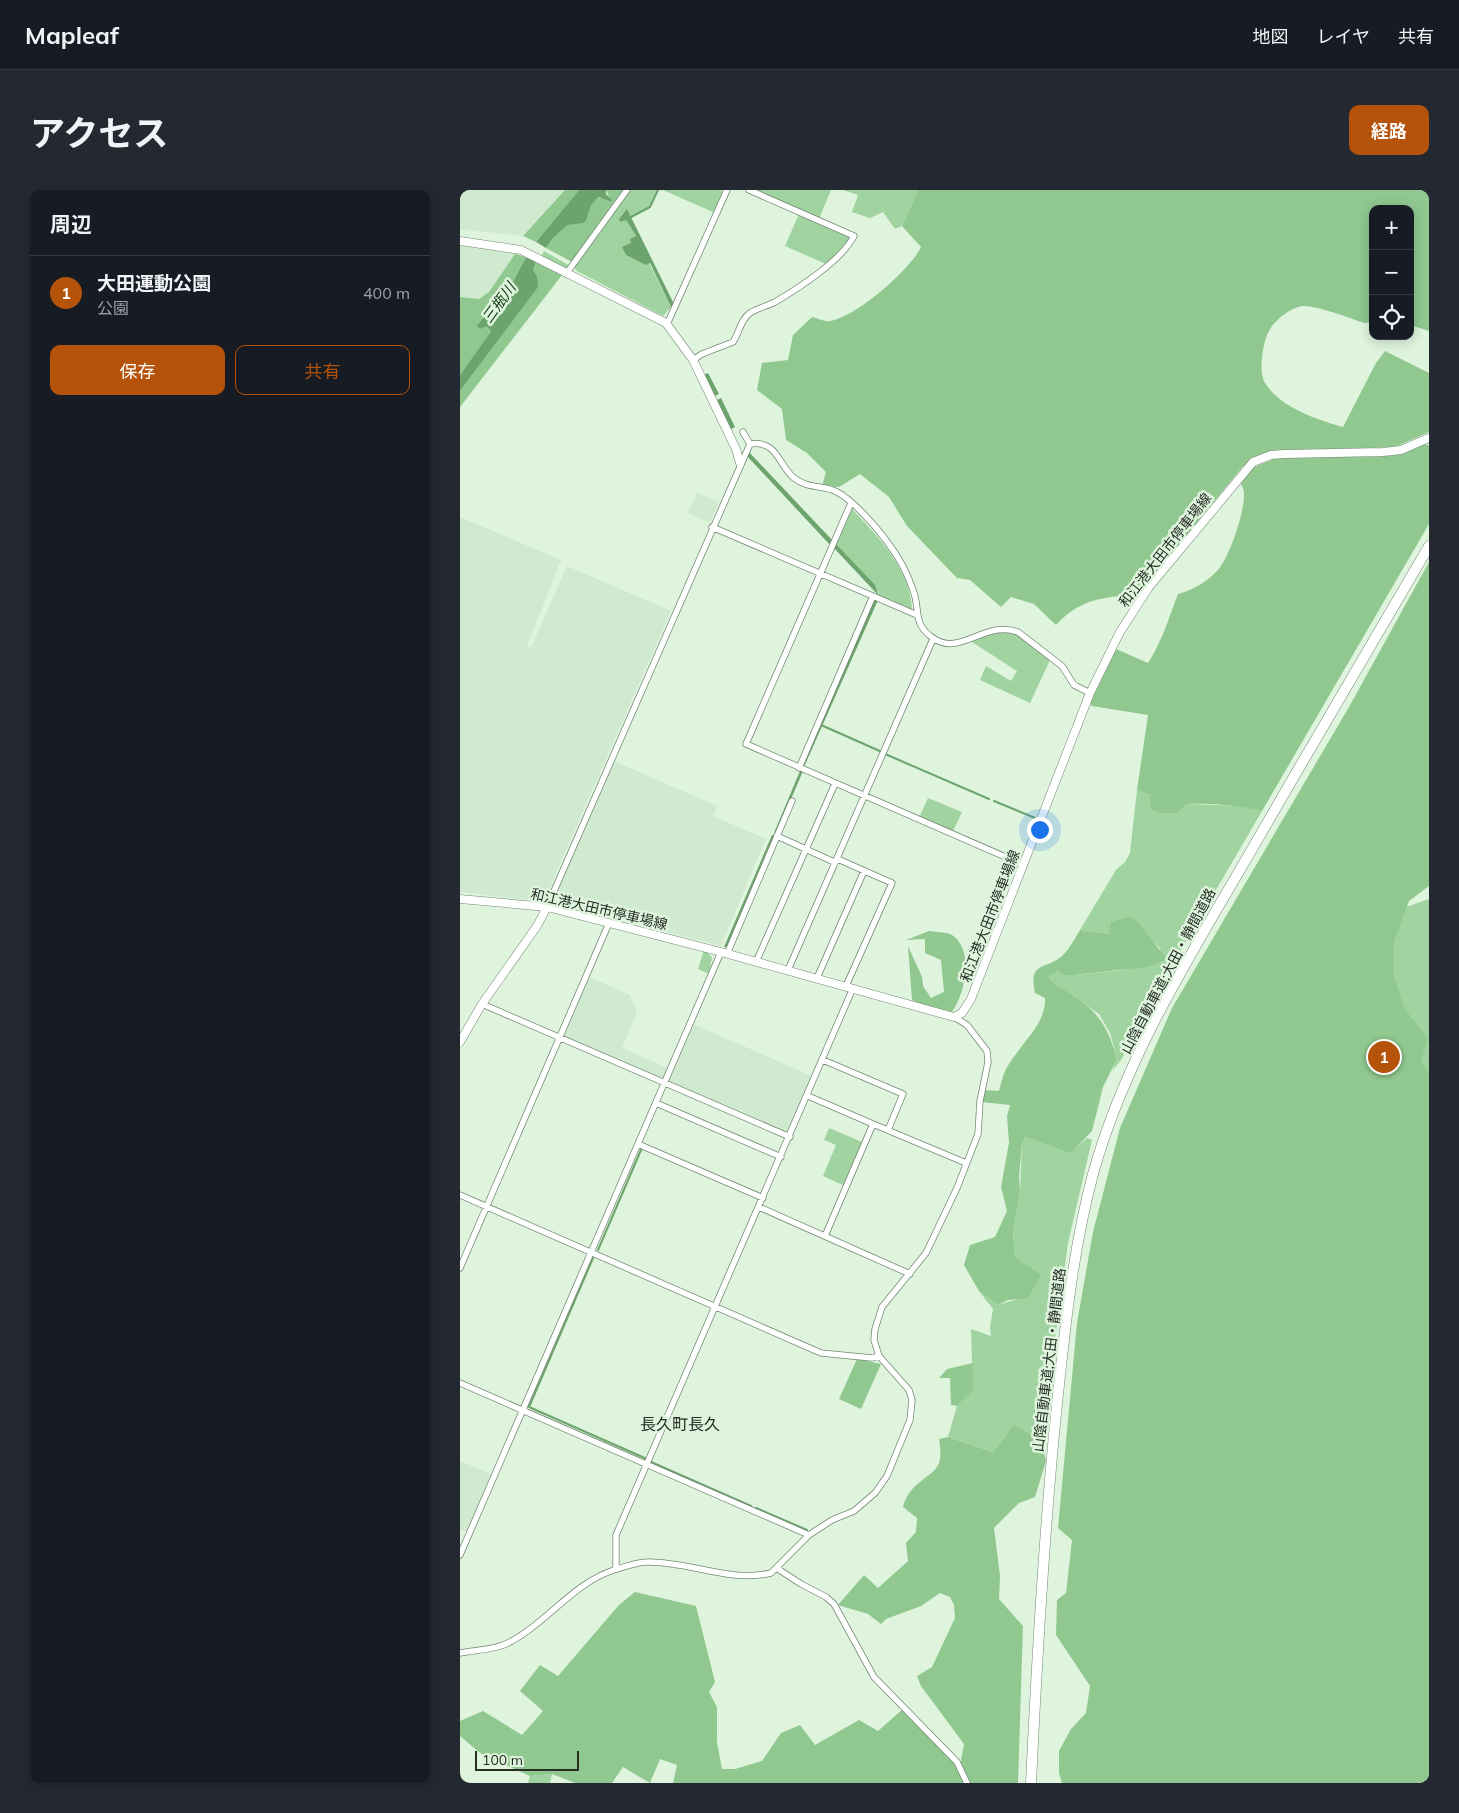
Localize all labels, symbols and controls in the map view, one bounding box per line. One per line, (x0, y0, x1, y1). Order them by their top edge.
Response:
text: Mapleaf (25, 20, 119, 50)
text: 地図 (1253, 25, 1289, 48)
text: レイヤ (1317, 25, 1370, 48)
text: 共有 (1398, 25, 1434, 48)
button: 経路 (1349, 105, 1429, 155)
text: アクセス (30, 111, 168, 155)
map controls (1369, 205, 1414, 340)
button: + (1369, 205, 1414, 250)
text: 周辺 (50, 211, 92, 237)
button: − (1369, 250, 1414, 295)
text: 大田運動公園 (97, 271, 211, 295)
water label: 三瓶川 (478, 277, 521, 326)
text: 1 (61, 283, 71, 303)
text: 400 m (363, 283, 410, 303)
button: locate (1369, 295, 1414, 340)
text: 公園 (97, 298, 129, 318)
button: 保存 (50, 345, 225, 395)
button: 共有 (235, 345, 410, 395)
street label: 和江港大田市停車場線 (1115, 489, 1215, 611)
your location (1027, 817, 1053, 843)
street label: 和江港大田市停車場線 (957, 847, 1023, 985)
street label: 和江港大田市停車場線 (529, 884, 669, 934)
street label: 山陰自動車道;大田・静間道路 (1117, 885, 1219, 1057)
pin: 1 (1368, 1038, 1400, 1076)
street label: 山陰自動車道;大田・静間道路 (1029, 1267, 1069, 1453)
district label: 長久町長久 (640, 1414, 720, 1434)
scale bar (475, 1748, 579, 1771)
text: 100 m (482, 1751, 523, 1769)

